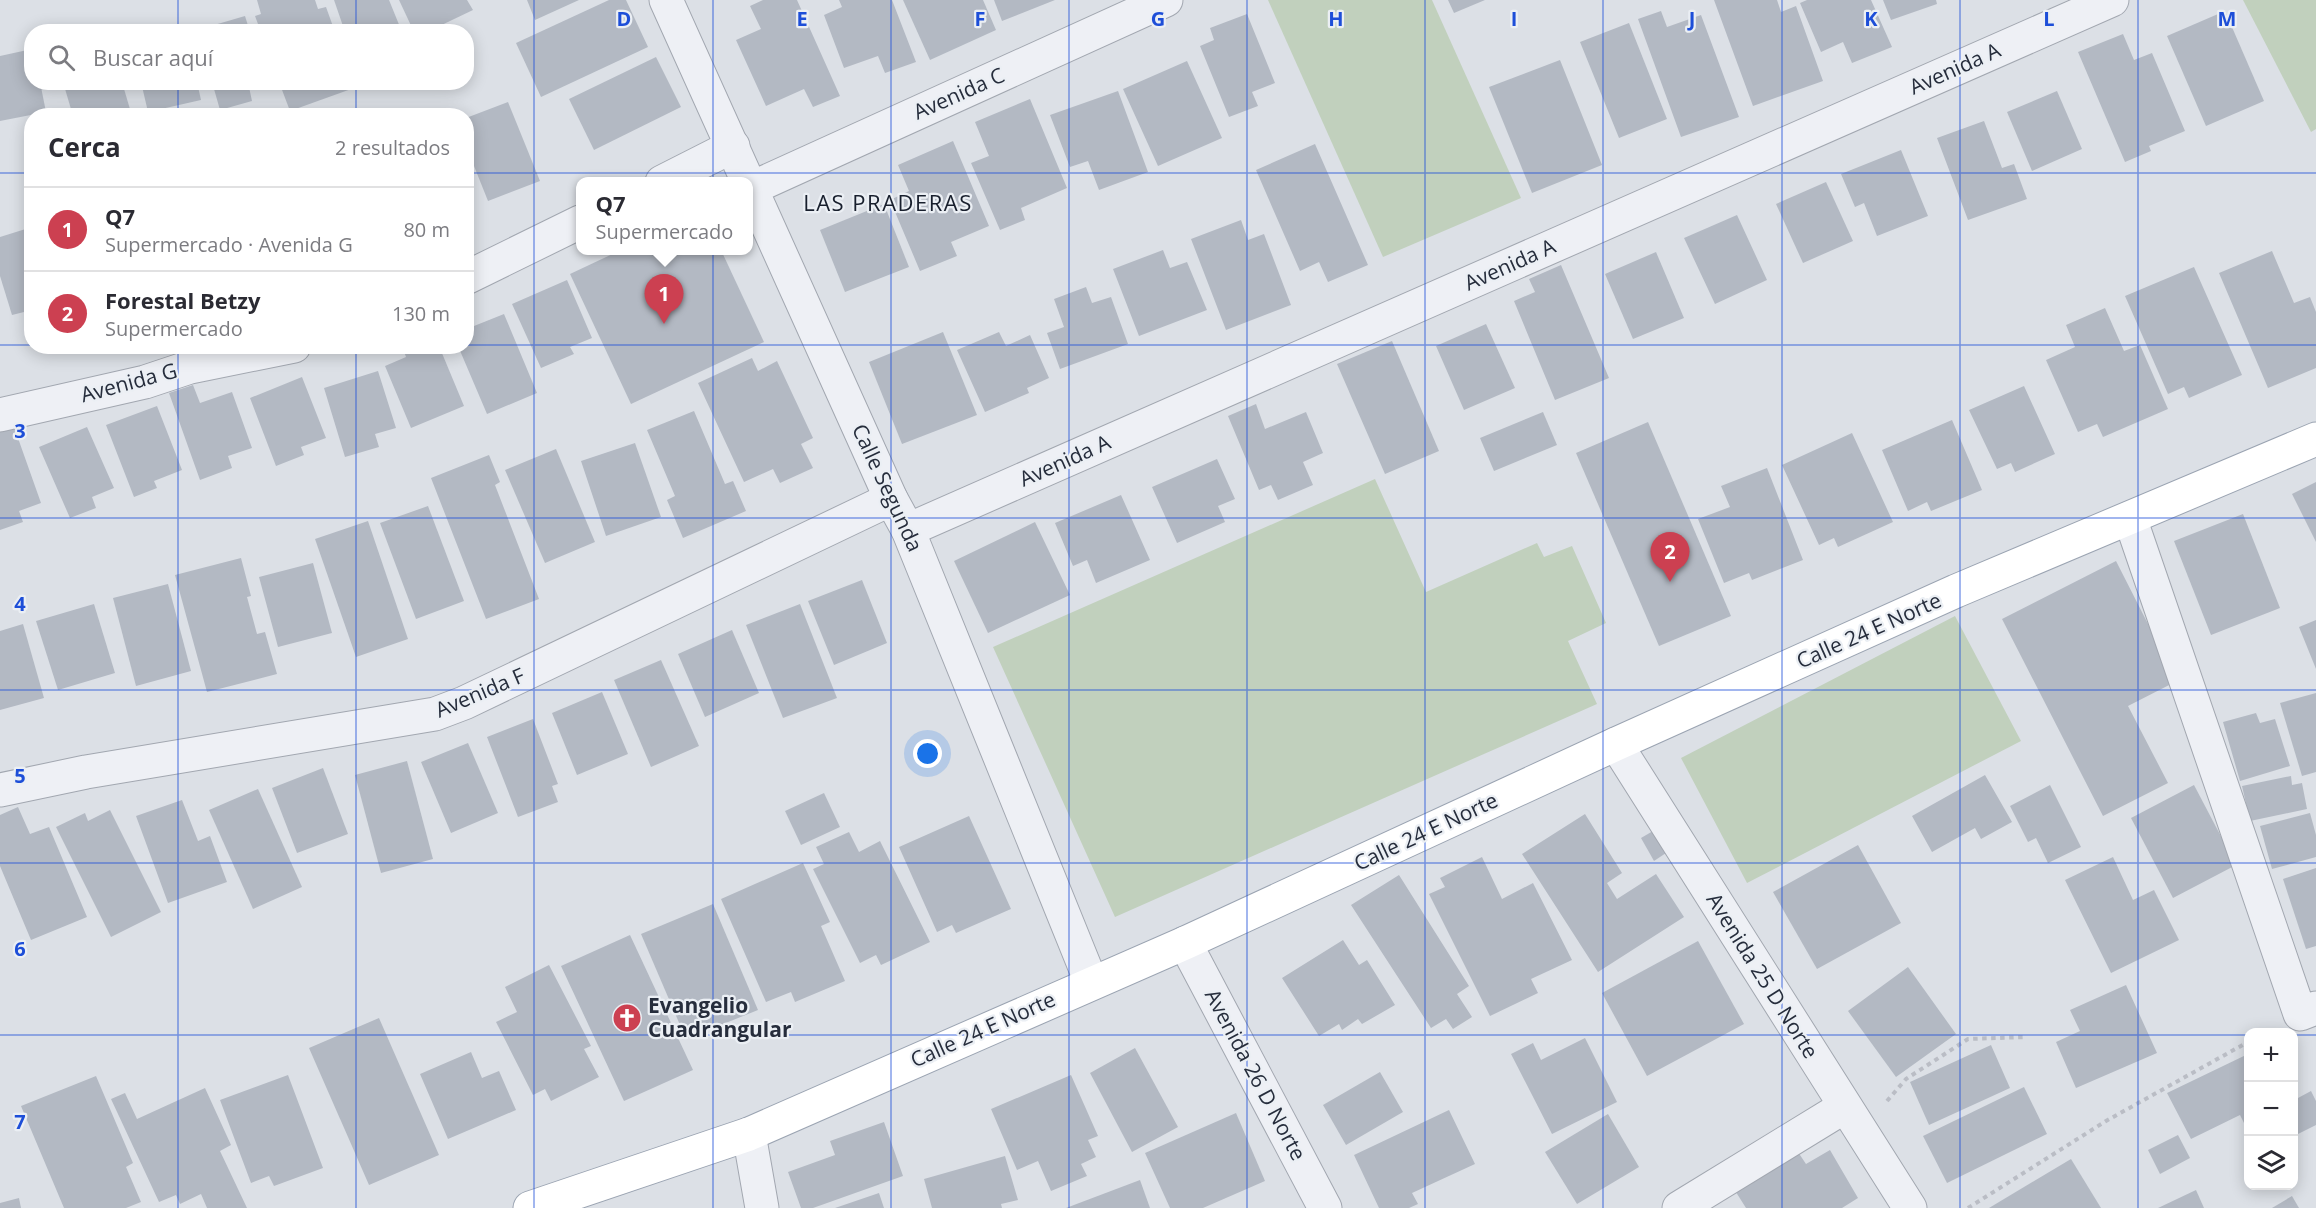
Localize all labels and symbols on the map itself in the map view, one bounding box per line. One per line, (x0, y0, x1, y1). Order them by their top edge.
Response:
text: D (617, 5, 631, 32)
text: E (796, 5, 808, 32)
text: F (975, 5, 985, 32)
text: G (1151, 5, 1165, 32)
text: H (1328, 5, 1344, 32)
text: I (1511, 5, 1517, 32)
text: J (1687, 5, 1695, 32)
text: K (1864, 5, 1878, 32)
text: L (2043, 5, 2055, 32)
text: M (2218, 5, 2236, 32)
street label: Avenida A (1905, 35, 2005, 101)
street label: Avenida C (909, 61, 1009, 126)
district label: LAS PRADERAS (803, 187, 973, 217)
street label: Avenida A (1460, 231, 1560, 297)
pin: 1 (644, 274, 684, 324)
street label: Avenida G (77, 356, 180, 408)
text: 3 (14, 417, 26, 444)
street label: Calle Segunda (846, 419, 930, 556)
street label: Avenida A (1015, 427, 1115, 493)
pin: 2 (1650, 532, 1690, 582)
street label: Calle 24 E Norte (1792, 586, 1945, 675)
text: 4 (14, 590, 26, 617)
street label: Avenida F (431, 661, 529, 723)
your location (913, 739, 942, 768)
text: 5 (14, 762, 26, 789)
street label: Calle 24 E Norte (1349, 786, 1502, 877)
street label: Avenida 25 D Norte (1701, 887, 1825, 1064)
text: 6 (14, 935, 26, 962)
street label: Avenida 26 D Norte (1199, 984, 1313, 1165)
street label: Calle 24 E Norte (906, 985, 1059, 1074)
place label: Evangelio Cuadrangular (648, 991, 792, 1043)
church icon: Evangelio Cuadrangular (611, 1002, 643, 1034)
text: 7 (14, 1108, 26, 1135)

